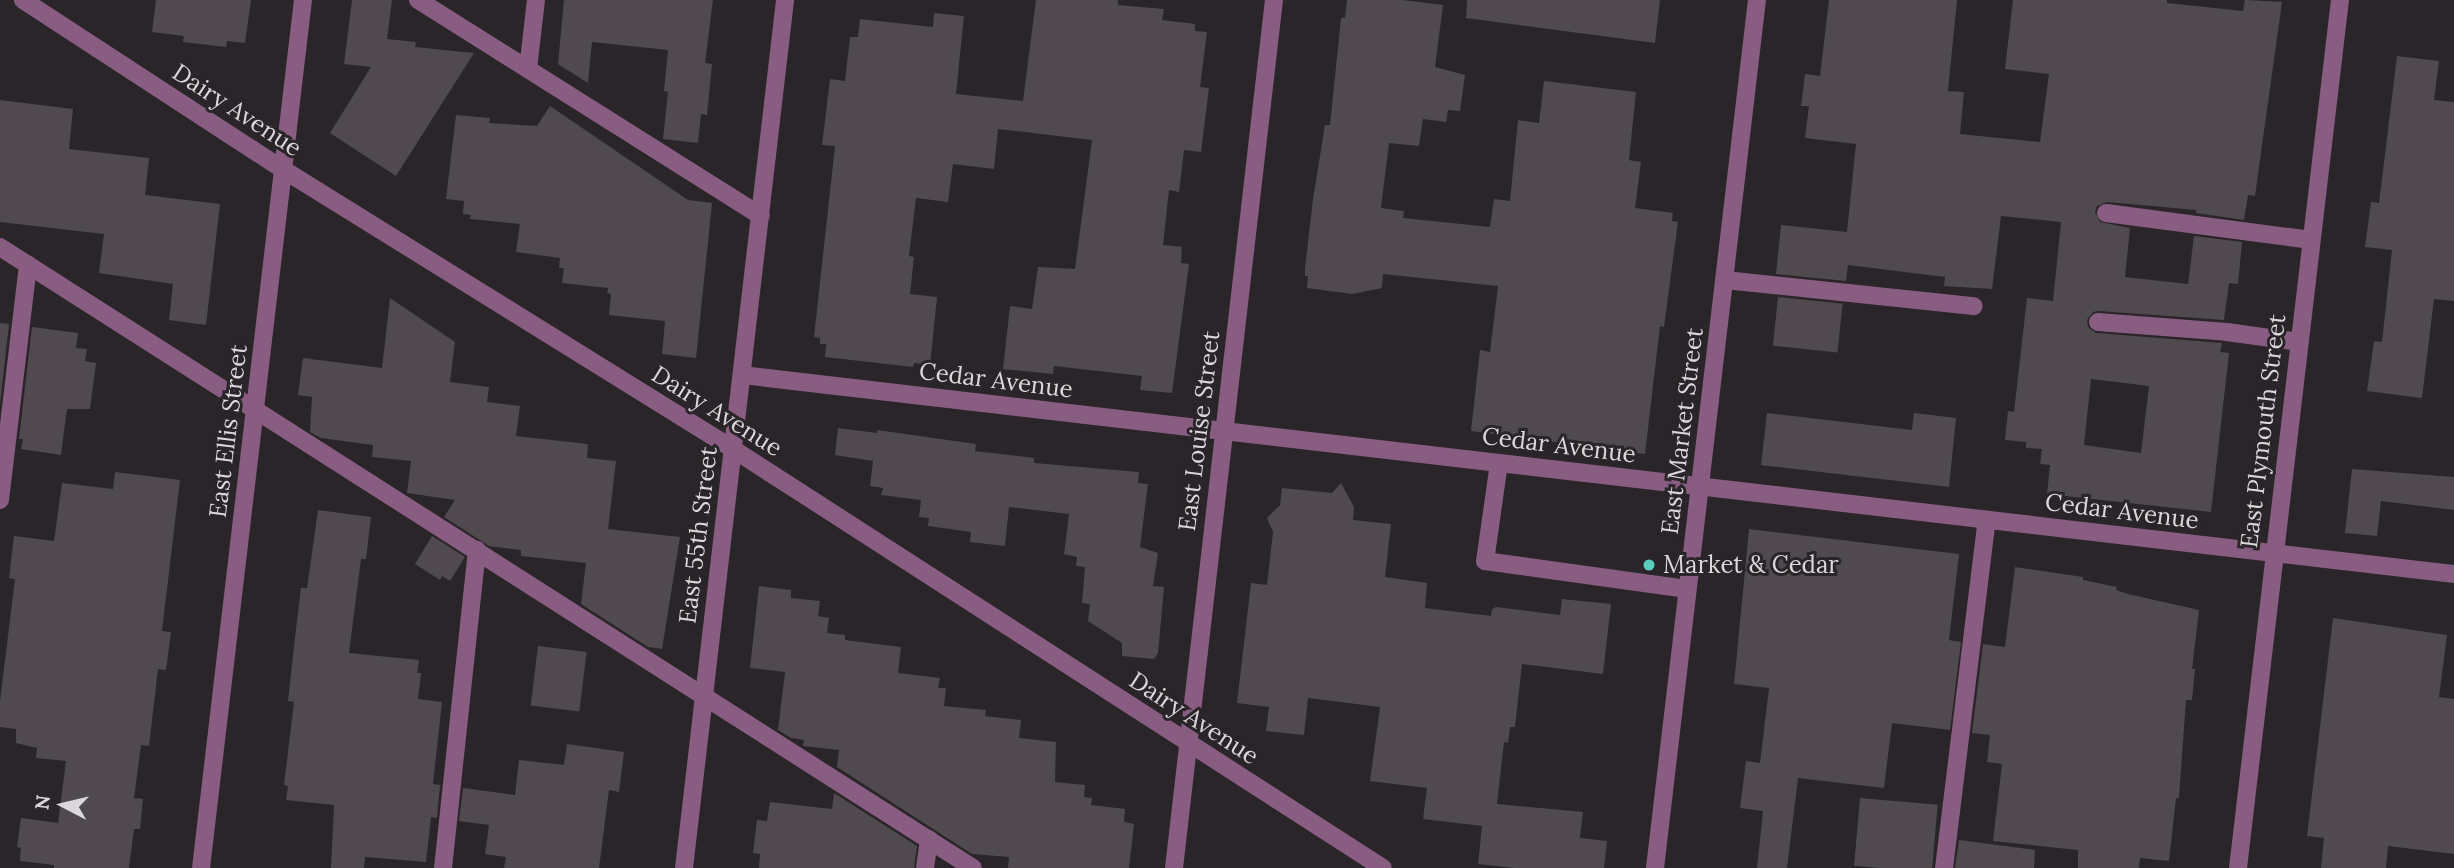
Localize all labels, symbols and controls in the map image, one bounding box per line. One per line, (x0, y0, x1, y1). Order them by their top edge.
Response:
street label: Dairy Avenue (167, 58, 307, 162)
street label: East Plymouth Street (2234, 312, 2292, 550)
street label: East Market Street (1655, 326, 1709, 536)
street label: East Louise Street (1172, 329, 1226, 533)
street label: East Ellis Street (203, 343, 253, 519)
street label: Cedar Avenue (918, 356, 1074, 404)
street label: Dairy Avenue (647, 360, 787, 462)
street label: Cedar Avenue (1481, 421, 1637, 469)
street label: East 55th Street (673, 445, 723, 625)
street label: Cedar Avenue (2044, 487, 2200, 535)
place label: Market & Cedar (1663, 551, 1839, 579)
marker: Market & Cedar (1641, 557, 1657, 573)
street label: Dairy Avenue (1124, 666, 1264, 770)
north arrow (28, 770, 98, 840)
text: N (29, 794, 55, 811)

